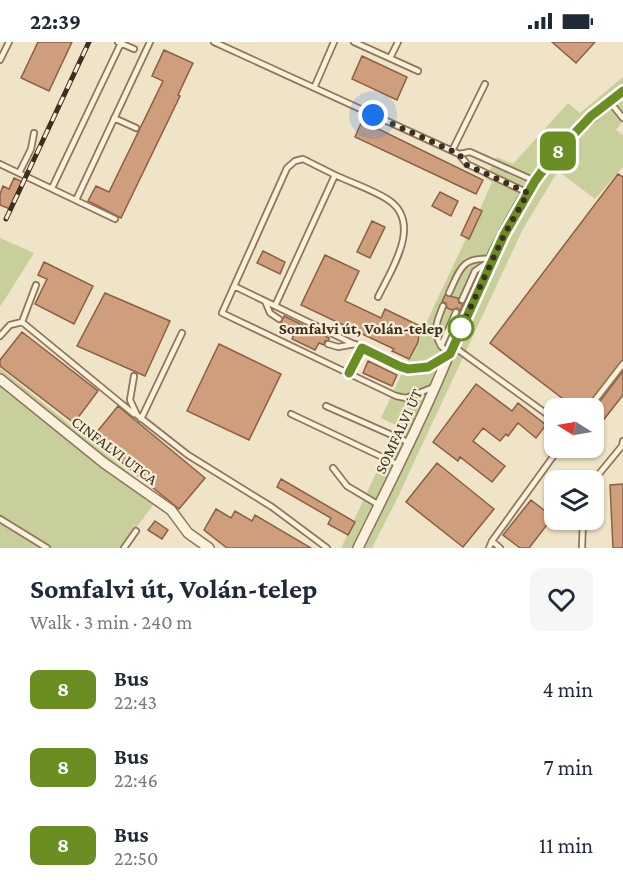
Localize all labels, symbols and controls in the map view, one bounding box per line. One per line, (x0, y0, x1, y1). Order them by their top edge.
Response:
text: 22:39 (30, 9, 81, 34)
your location (358, 100, 388, 130)
line badge: 8 (538, 132, 578, 170)
text: 8 (552, 139, 564, 163)
marker: Somfalvi út, Volán-telep (448, 315, 474, 341)
place label: Somfalvi út, Volán-telep (279, 320, 443, 337)
street label: SOMFALVI ÚT (371, 386, 426, 476)
north arrow (544, 398, 604, 458)
map controls (544, 398, 604, 530)
street label: CINFALVI UTCA (68, 413, 162, 489)
button: layers (544, 470, 604, 530)
button: heart (530, 568, 593, 631)
text: Somfalvi út, Volán-telep (30, 573, 317, 604)
text: Walk · 3 min · 240 m (30, 611, 192, 633)
text: Bus (114, 666, 148, 691)
text: 8 (57, 677, 69, 701)
text: 4 min (542, 677, 593, 702)
text: 22:43 (114, 691, 157, 713)
text: Bus (114, 744, 148, 769)
text: 8 (57, 755, 69, 779)
text: 7 min (543, 755, 593, 780)
text: 22:46 (114, 769, 158, 791)
text: Bus (114, 822, 148, 847)
text: 8 (57, 833, 69, 857)
text: 11 min (539, 833, 593, 858)
text: 22:50 (114, 847, 158, 869)

